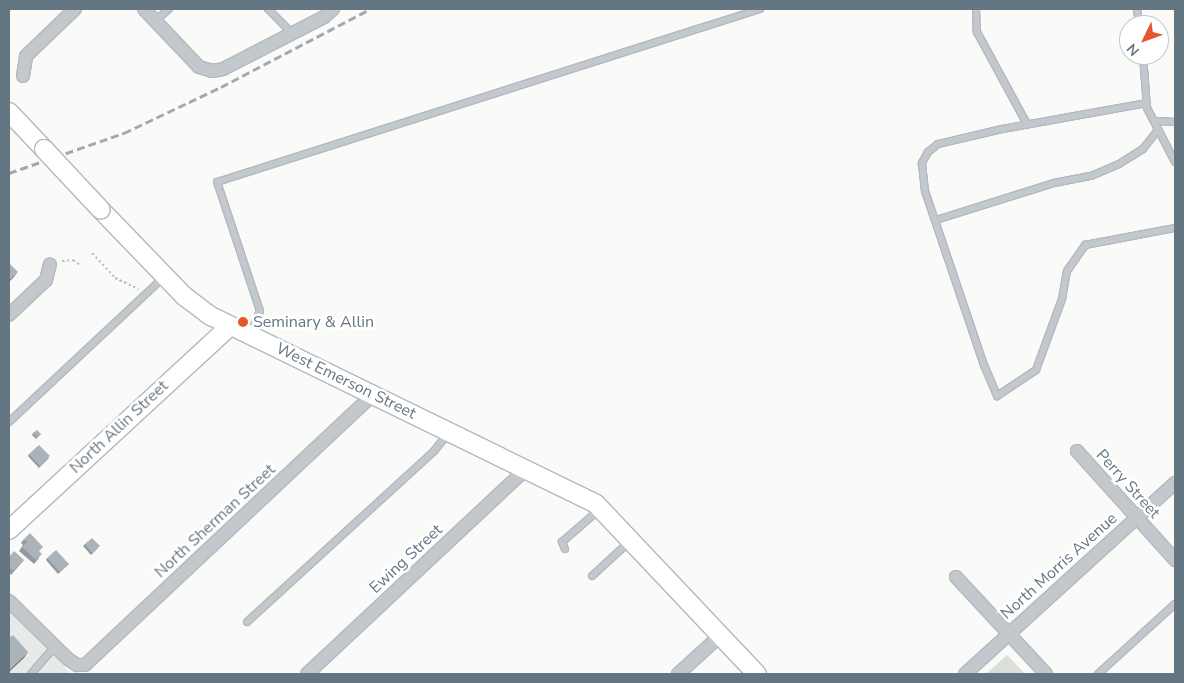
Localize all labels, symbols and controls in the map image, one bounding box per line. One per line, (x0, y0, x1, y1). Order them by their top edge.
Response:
north arrow (1119, 15, 1169, 65)
text: N (1123, 39, 1144, 60)
place label: Seminary & Allin (253, 312, 374, 332)
marker: Seminary & Allin (237, 316, 249, 328)
street label: West Emerson Street (273, 339, 419, 423)
street label: North Allin Street (66, 377, 172, 477)
street label: Perry Street (1092, 446, 1164, 522)
street label: North Sherman Street (151, 460, 279, 582)
street label: North Morris Avenue (997, 509, 1121, 623)
street label: Ewing Street (366, 520, 446, 598)

